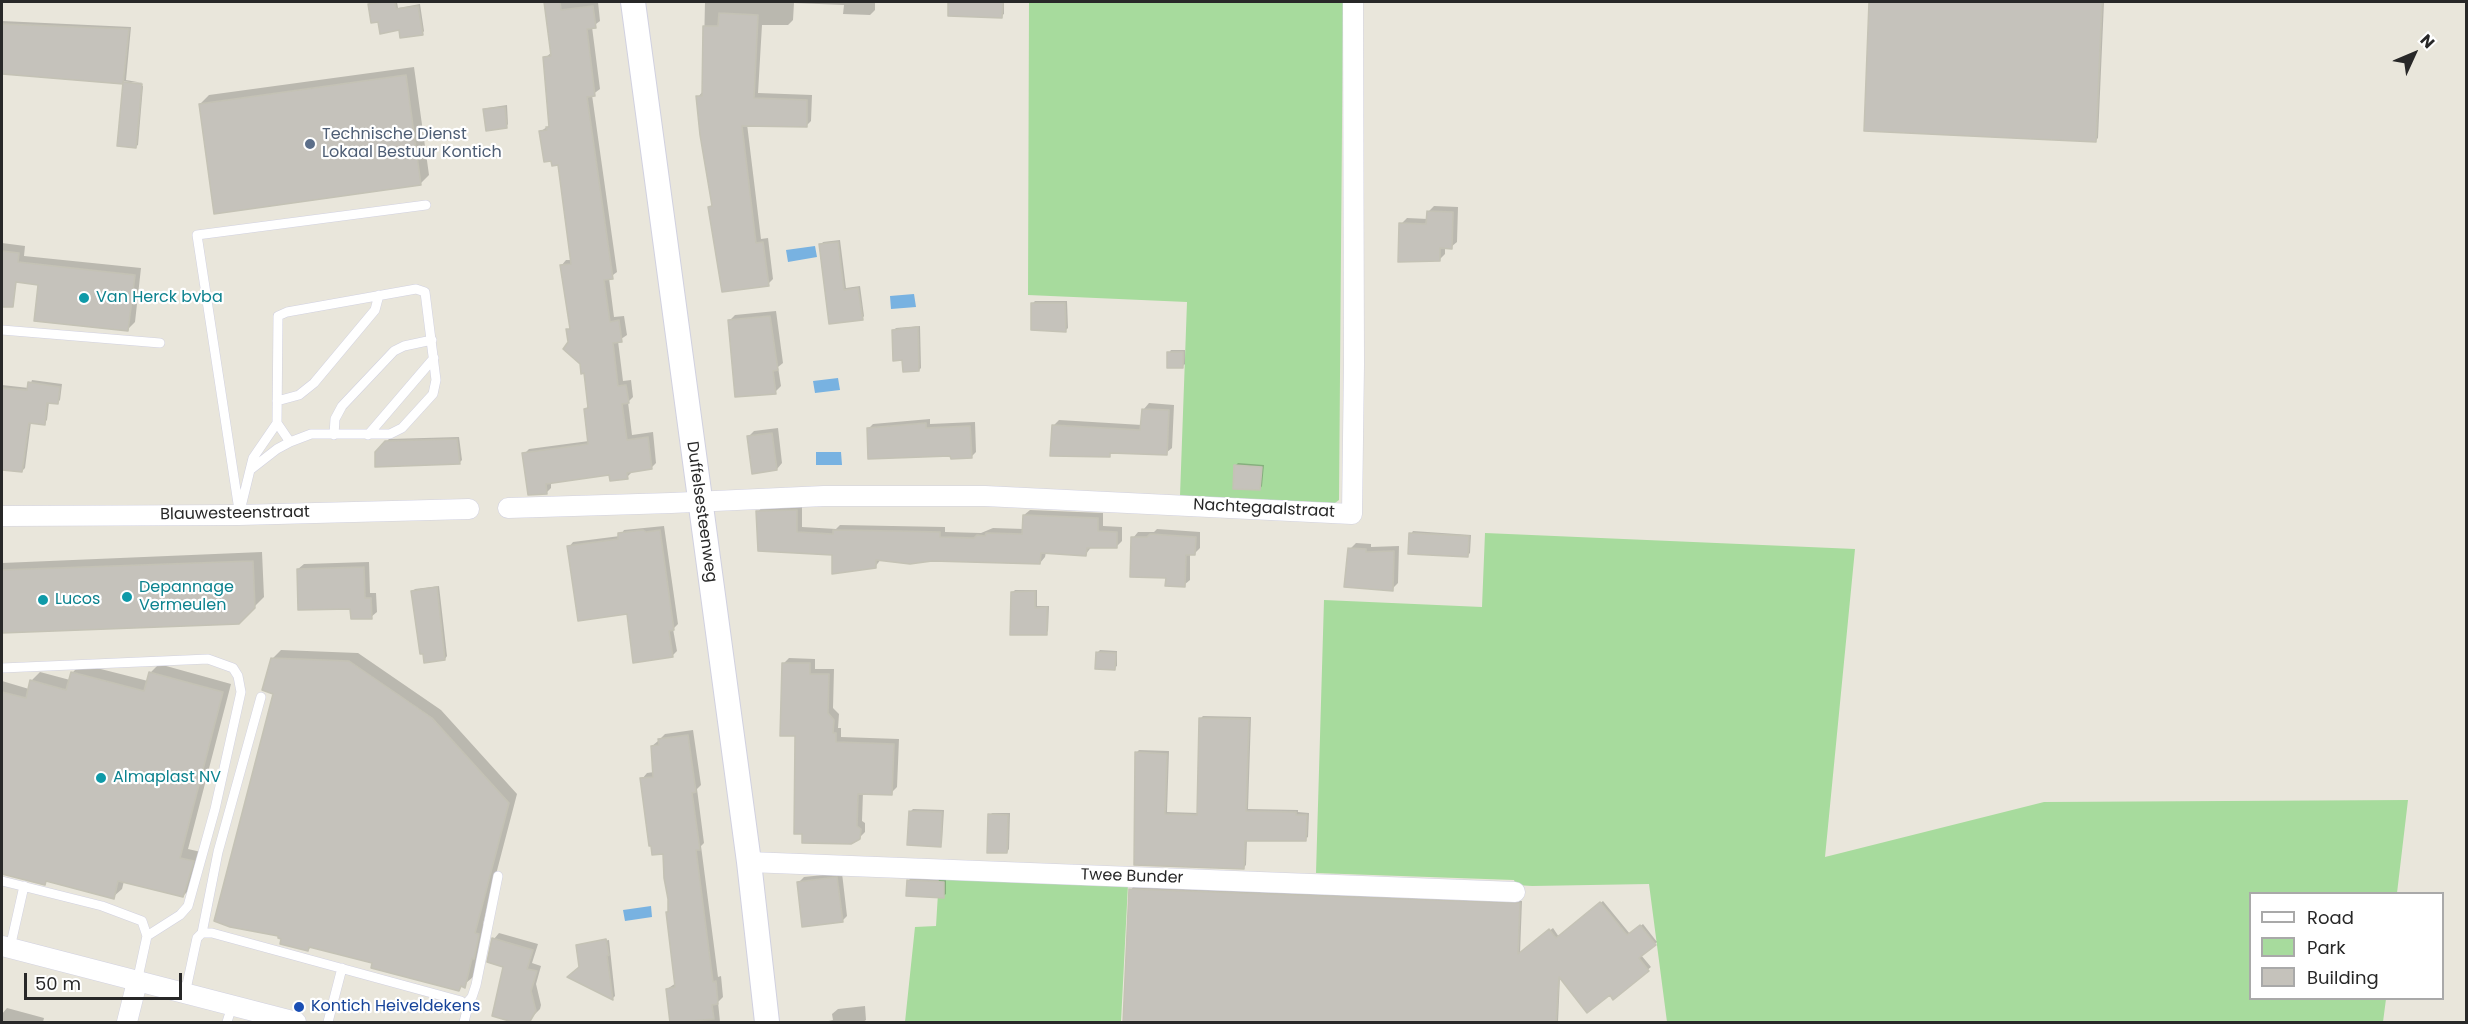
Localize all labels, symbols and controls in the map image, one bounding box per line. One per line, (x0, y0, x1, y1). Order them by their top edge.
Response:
north arrow (2384, 24, 2444, 84)
text: N (2415, 29, 2440, 53)
place label: Technische Dienst Lokaal Bestuur Kontich (322, 125, 502, 163)
marker: Technische Dienst Lokaal Bestuur Kontich (303, 137, 317, 151)
place label: Van Herck bvba (96, 288, 223, 308)
marker: Van Herck bvba (77, 291, 91, 305)
street label: Duffelsesteenweg (682, 440, 720, 584)
street label: Nachtegaalstraat (1193, 496, 1335, 522)
street label: Blauwesteenstraat (160, 503, 310, 525)
place label: Depannage Vermeulen (139, 578, 234, 616)
place label: Lucos (55, 590, 100, 610)
marker: Depannage Vermeulen (120, 590, 134, 604)
marker: Lucos (36, 593, 50, 607)
place label: Almaplast NV (113, 768, 221, 788)
marker: Almaplast NV (94, 771, 108, 785)
street label: Twee Bunder (1080, 866, 1184, 888)
legend (2249, 892, 2444, 1000)
text: Road (2307, 905, 2354, 930)
text: Park (2307, 935, 2346, 960)
scale bar (27, 961, 184, 999)
text: Building (2307, 965, 2379, 990)
text: 50 m (35, 971, 81, 996)
place label: Kontich Heiveldekens (311, 997, 480, 1017)
marker: Kontich Heiveldekens (292, 1000, 306, 1014)

